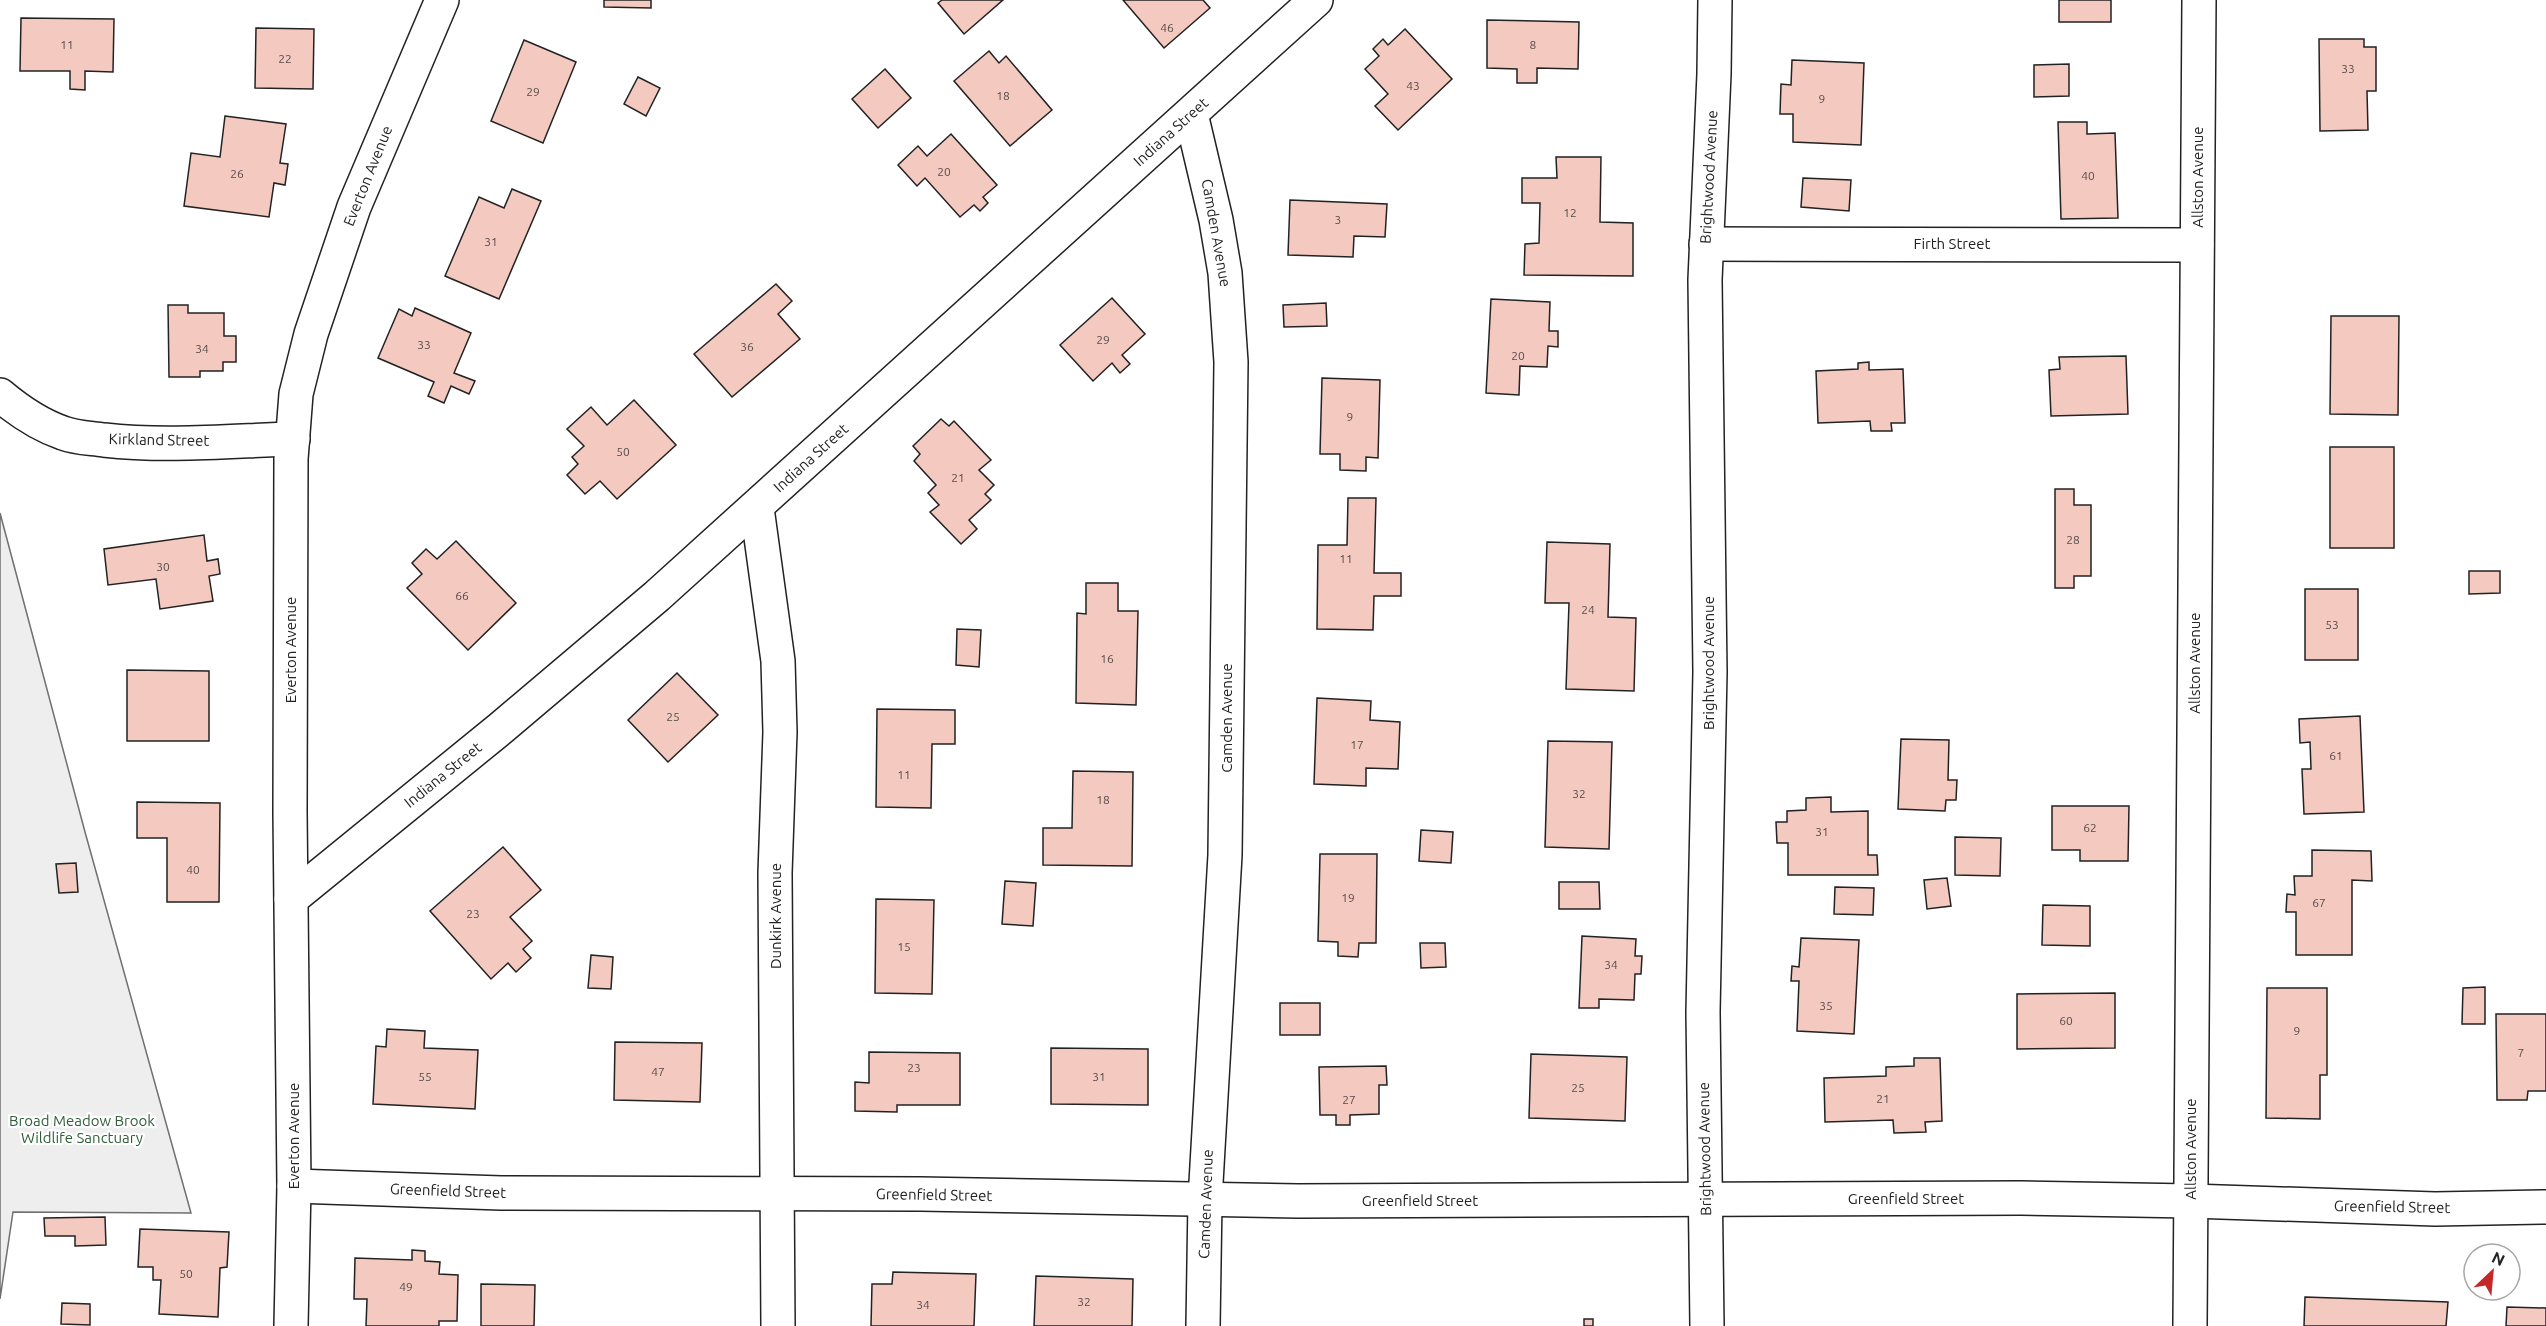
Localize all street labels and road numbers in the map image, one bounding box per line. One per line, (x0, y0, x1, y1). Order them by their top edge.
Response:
street label: Indiana Street (1130, 94, 1211, 169)
street label: Brightwood Avenue (1697, 110, 1720, 244)
street label: Everton Avenue (340, 123, 395, 228)
street label: Allston Avenue (2189, 126, 2206, 228)
street label: Camden Avenue (1199, 178, 1234, 288)
street label: Firth Street (1914, 235, 1991, 252)
street label: Indiana Street (770, 420, 851, 495)
street label: Kirkland Street (109, 430, 210, 449)
street label: Brightwood Avenue (1700, 596, 1717, 730)
street label: Everton Avenue (282, 597, 299, 703)
street label: Allston Avenue (2186, 612, 2203, 714)
street label: Camden Avenue (1218, 663, 1235, 773)
street label: Indiana Street (401, 738, 485, 811)
street label: Dunkirk Avenue (767, 863, 784, 969)
street label: Brightwood Avenue (1695, 1082, 1714, 1216)
street label: Everton Avenue (285, 1083, 302, 1189)
street label: Allston Avenue (2182, 1098, 2199, 1200)
street label: Camden Avenue (1195, 1149, 1216, 1259)
street label: Greenfield Street (390, 1180, 507, 1201)
street label: Greenfield Street (876, 1185, 992, 1204)
street label: Greenfield Street (1848, 1190, 1964, 1207)
street label: Greenfield Street (1362, 1192, 1478, 1209)
street label: Greenfield Street (2334, 1197, 2450, 1216)

